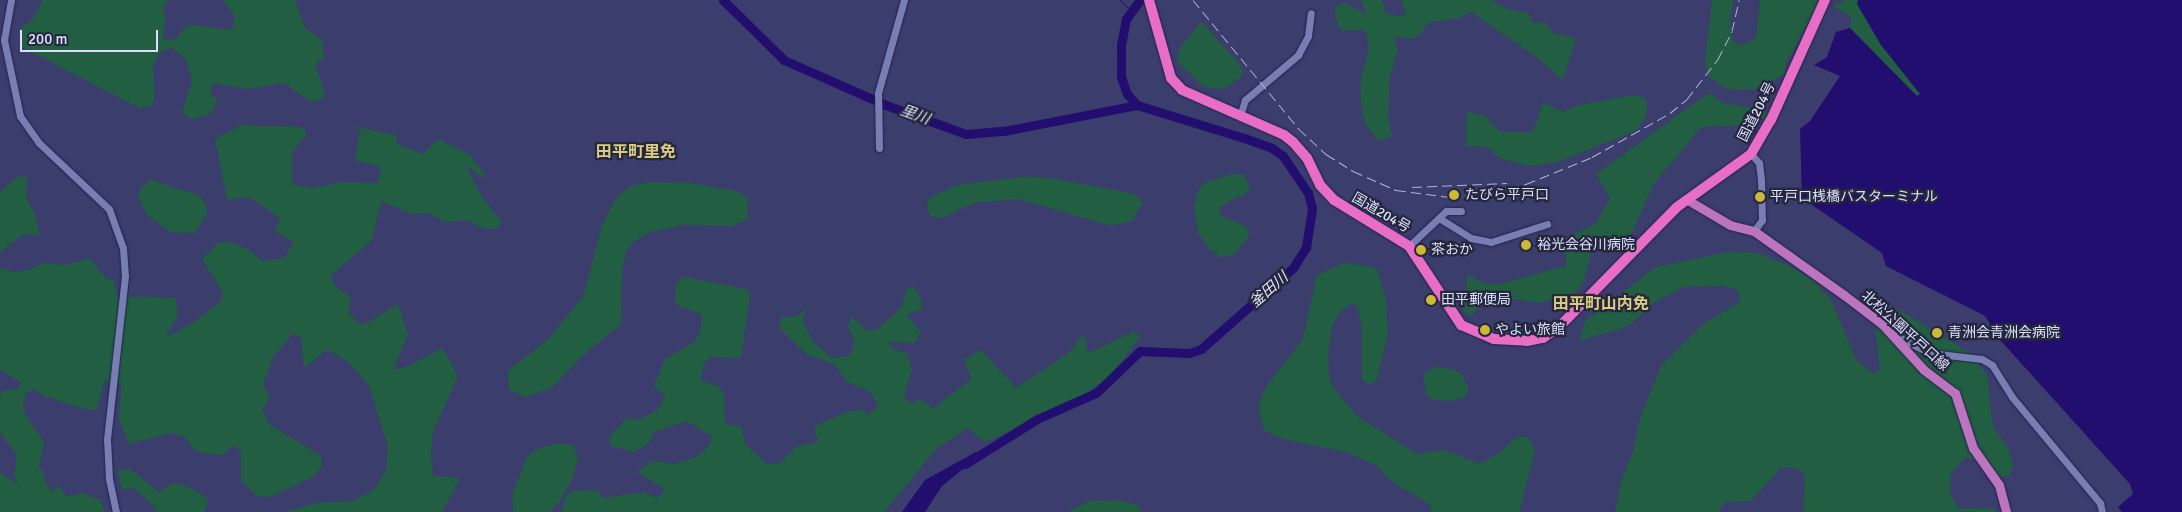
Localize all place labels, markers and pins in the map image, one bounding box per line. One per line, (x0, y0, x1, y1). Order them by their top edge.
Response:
place label: たびら平戸口 (1465, 187, 1549, 203)
marker: たびら平戸口 (1447, 188, 1461, 202)
place label: 平戸口桟橋バスターミナル (1770, 189, 1938, 205)
marker: 平戸口桟橋バスターミナル (1754, 191, 1766, 203)
place label: 裕光会谷川病院 (1537, 237, 1635, 253)
marker: 裕光会谷川病院 (1519, 238, 1533, 252)
place label: 茶おか (1431, 242, 1473, 258)
marker: 茶おか (1415, 244, 1427, 256)
place label: 田平郵便局 (1441, 292, 1511, 308)
marker: 田平郵便局 (1425, 294, 1437, 306)
place label: やよい旅館 (1495, 322, 1565, 338)
marker: やよい旅館 (1479, 324, 1491, 336)
place label: 青洲会青洲会病院 (1948, 325, 2060, 341)
marker: 青洲会青洲会病院 (1930, 326, 1944, 340)

